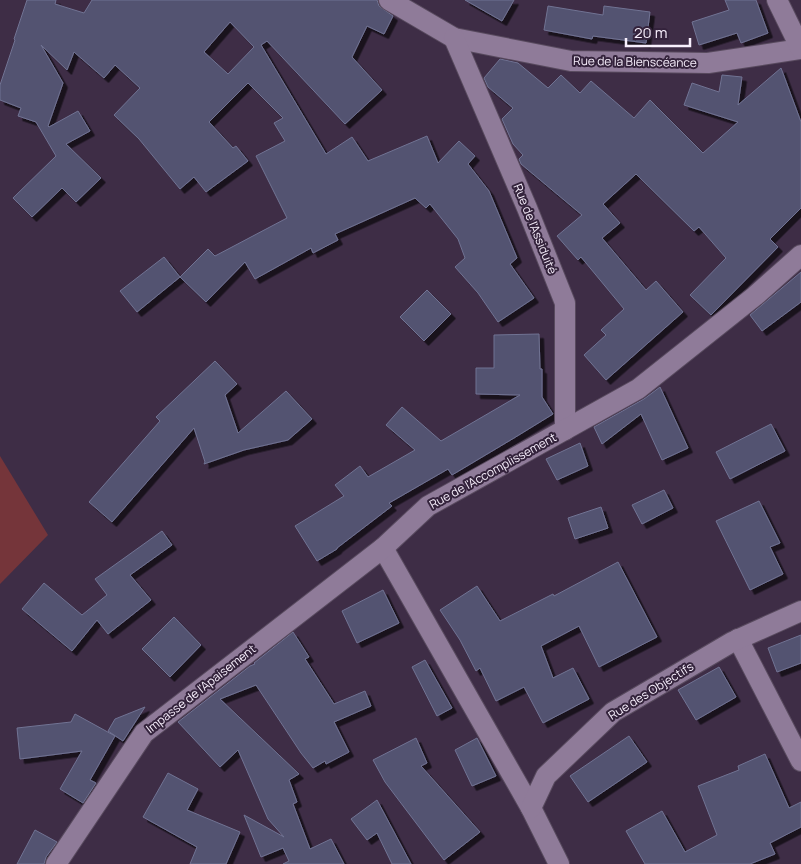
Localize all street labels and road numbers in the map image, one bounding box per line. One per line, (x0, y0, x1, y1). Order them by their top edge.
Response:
street label: Rue de la Bienscéance (573, 52, 697, 71)
street label: Rue de l'Assiduité (510, 181, 561, 277)
street label: Rue de l'Accomplissement (426, 428, 560, 513)
street label: Impasse de l'Apaisement (142, 640, 259, 737)
street label: Rue des Objectifs (605, 658, 697, 724)

